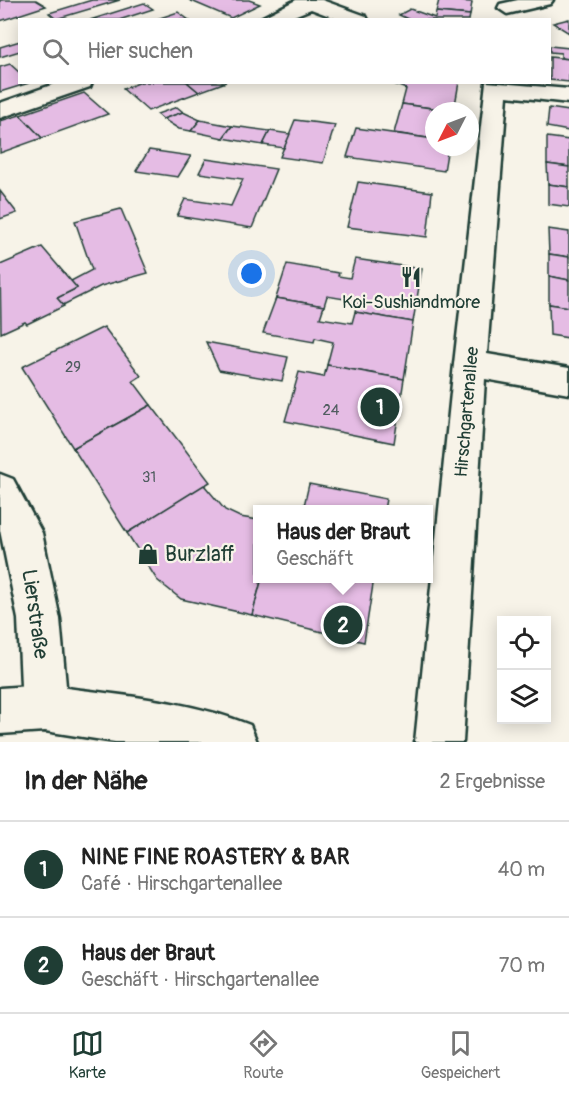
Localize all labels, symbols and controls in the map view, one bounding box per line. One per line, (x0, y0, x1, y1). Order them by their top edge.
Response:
search box (18, 18, 551, 84)
icon: search (39, 35, 72, 68)
text: Hier suchen (87, 37, 193, 65)
north arrow (425, 102, 479, 156)
your location (237, 259, 266, 288)
restaurant icon: Koi-Sushiandmore (399, 265, 423, 289)
place label: Koi-Sushiandmore (342, 291, 480, 314)
street label: Hirschgartenallee (450, 346, 484, 478)
house number: 29 (65, 358, 81, 377)
pin: 1 (360, 384, 400, 430)
house number: 24 (322, 401, 340, 420)
house number: 31 (142, 468, 156, 487)
popup (253, 505, 433, 583)
text: Haus der Braut (276, 518, 410, 546)
place label: Burzlaff (165, 541, 235, 568)
shop icon: Burzlaff (136, 542, 160, 566)
text: Geschäft (276, 546, 353, 571)
street label: Lierstraße (15, 567, 55, 661)
pin: 2 (324, 602, 362, 648)
map controls (497, 616, 551, 724)
button: locate (497, 616, 551, 670)
button: layers (497, 670, 551, 724)
text: In der Nähe (24, 765, 147, 797)
text: 2 Ergebnisse (440, 769, 545, 794)
text: NINE FINE ROASTERY & BAR (81, 843, 349, 871)
text: 1 (40, 857, 47, 882)
text: 40 m (498, 857, 545, 882)
text: Café · Hirschgartenallee (81, 871, 282, 896)
text: Haus der Braut (81, 939, 215, 967)
text: 2 (38, 953, 49, 978)
text: 70 m (499, 953, 545, 978)
text: Geschäft · Hirschgartenallee (81, 967, 319, 992)
tab: Karte (69, 1027, 106, 1083)
tab: Route (243, 1027, 283, 1083)
tab: Gespeichert (421, 1027, 500, 1083)

